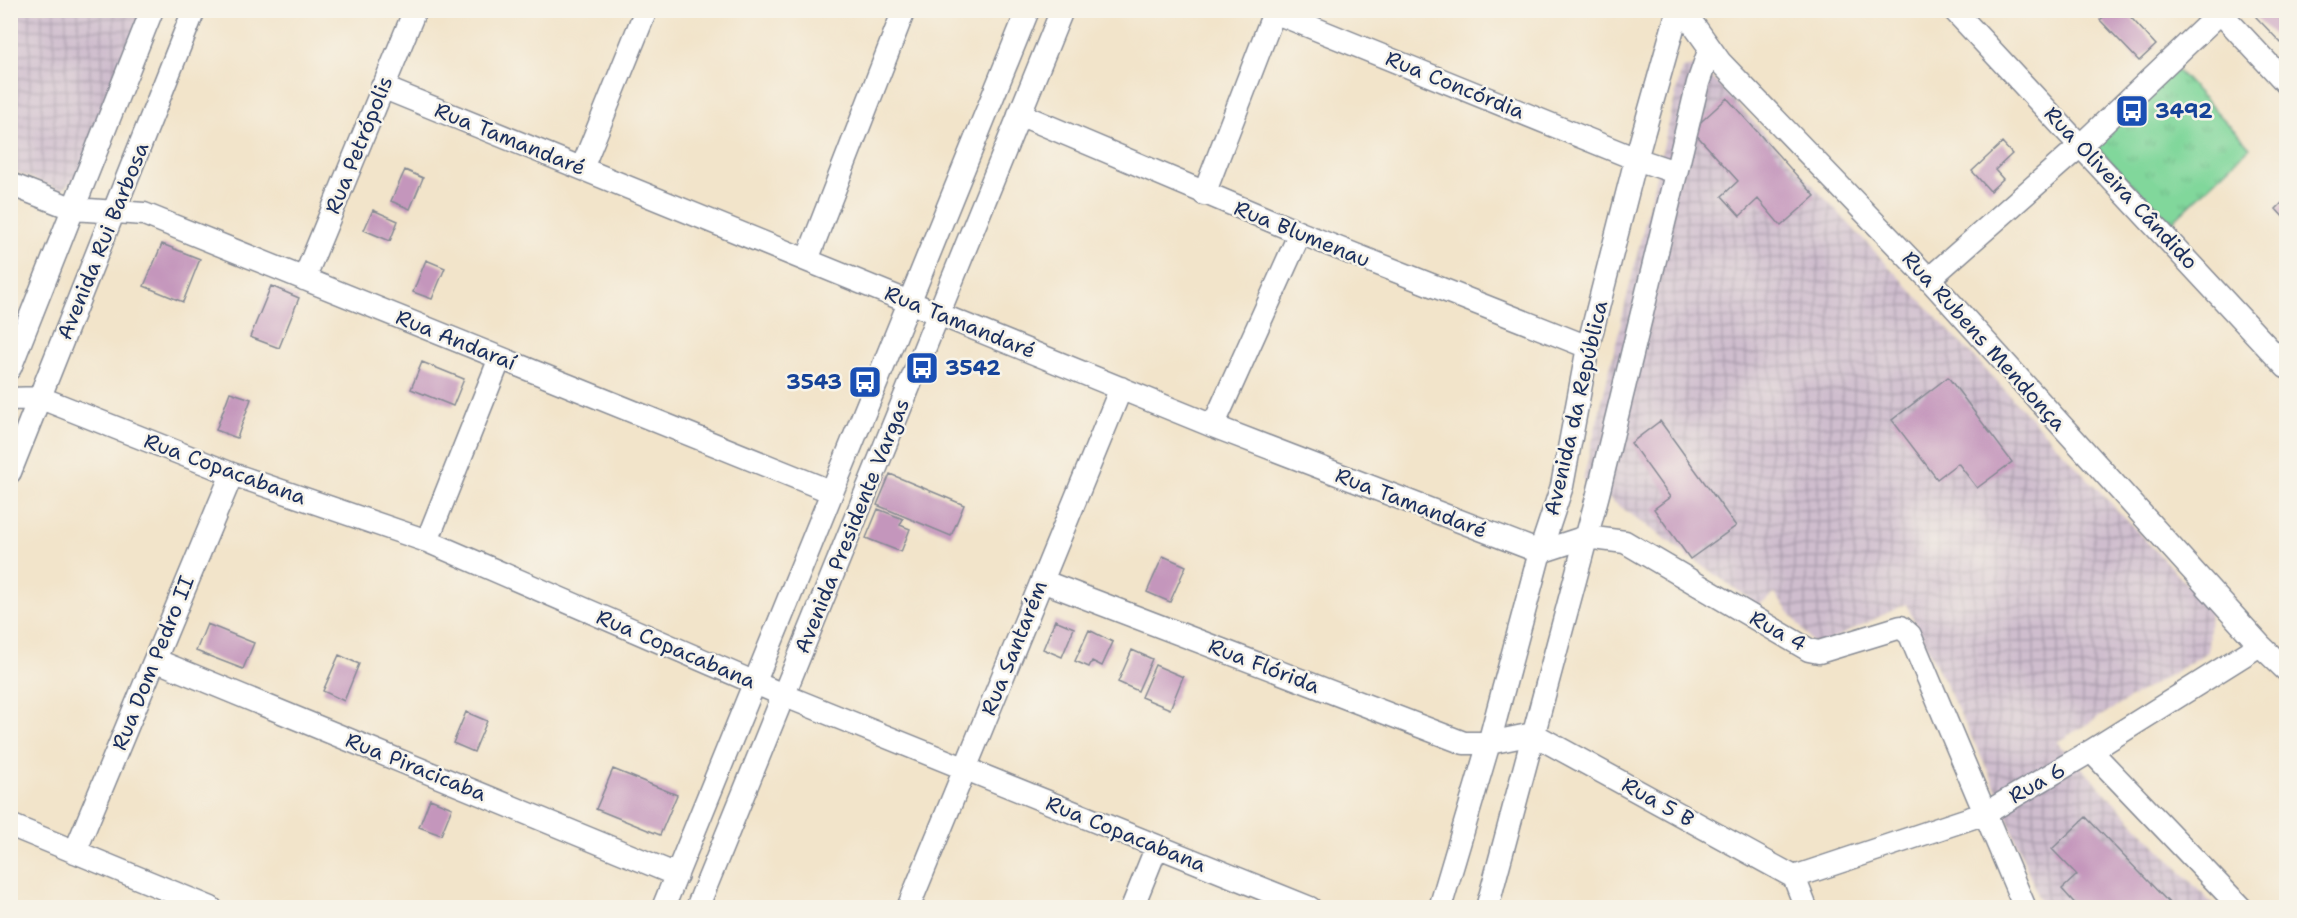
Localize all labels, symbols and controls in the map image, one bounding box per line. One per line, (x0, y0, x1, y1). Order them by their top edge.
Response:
street label: Rua Concórdia (1381, 44, 1529, 126)
street label: Rua Petrópolis (319, 72, 399, 218)
bus stop icon: 3492 (2114, 93, 2150, 129)
street label: Rua Tamandaré (430, 96, 590, 182)
place label: 3492 (2155, 97, 2213, 125)
street label: Rua Oliveira Cândido (2038, 100, 2204, 276)
street label: Avenida Rui Barbosa (51, 138, 155, 344)
street label: Rua Blumenau (1230, 194, 1374, 274)
street label: Rua Rubens Mendonça (1896, 245, 2072, 437)
street label: Rua Tamandaré (880, 279, 1040, 365)
street label: Avenida da República (1538, 298, 1614, 518)
street label: Rua Andaraí (392, 303, 520, 377)
bus stop icon: 3542 (904, 350, 940, 386)
place label: 3542 (945, 354, 1001, 382)
bus stop icon: 3543 (847, 364, 883, 400)
place label: 3543 (786, 368, 842, 396)
street label: Avenida Presidente Vargas (788, 394, 916, 658)
street label: Rua Copacabana (140, 427, 310, 511)
street label: Rua Tamandaré (1331, 461, 1491, 545)
street label: Rua Dom Pedro II (105, 572, 201, 754)
street label: Rua Santarém (974, 576, 1054, 720)
street label: Rua Copacabana (592, 603, 760, 695)
street label: Rua 4 (1745, 604, 1811, 658)
street label: Rua Flórida (1204, 632, 1324, 700)
street label: Rua Piracicaba (341, 726, 491, 808)
street label: Rua 6 (2004, 756, 2070, 810)
street label: Rua 5 B (1617, 771, 1699, 833)
street label: Rua Copacabana (1042, 789, 1210, 879)

